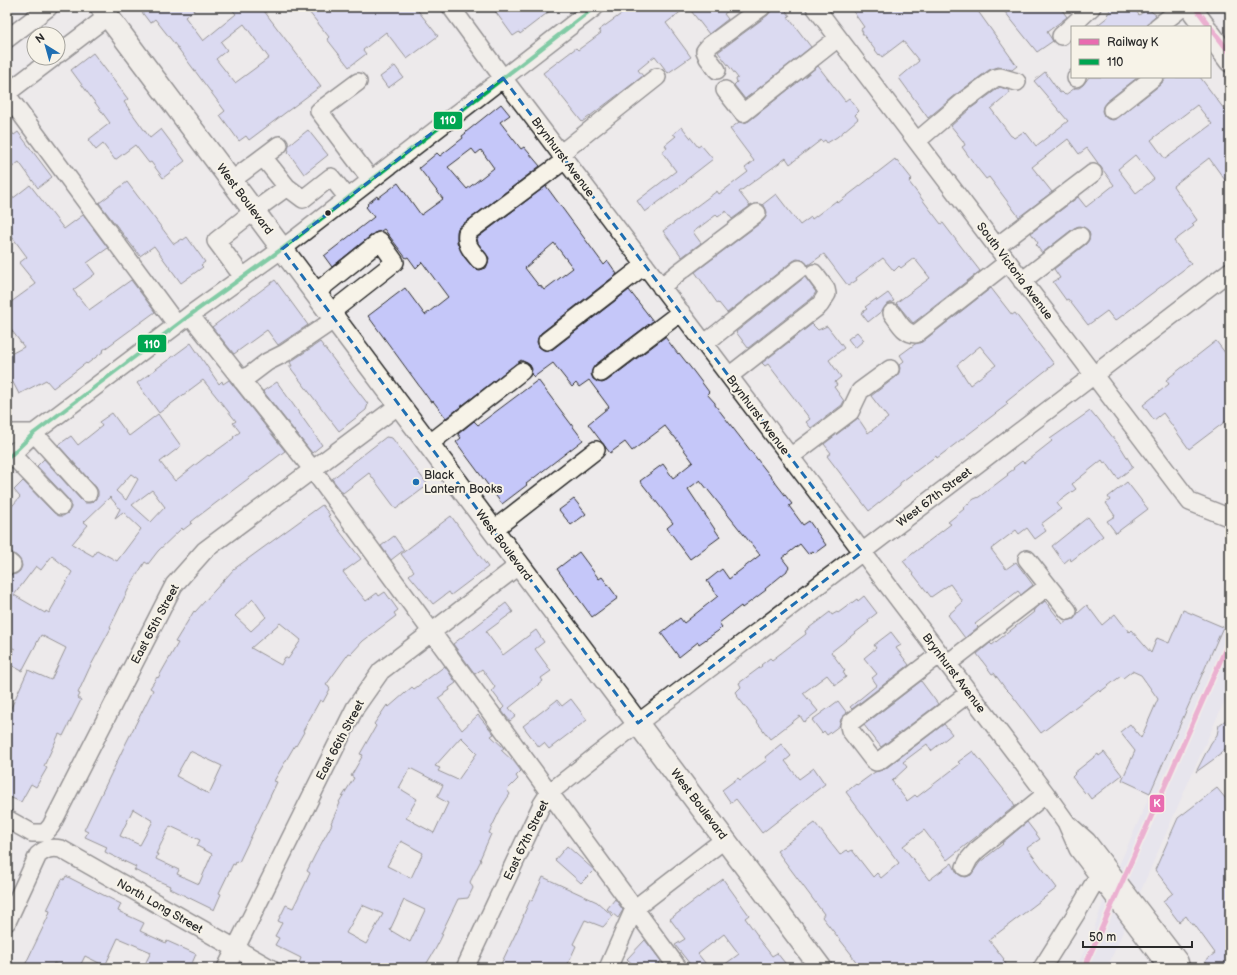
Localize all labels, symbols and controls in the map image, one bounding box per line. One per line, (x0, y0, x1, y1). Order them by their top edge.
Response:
north arrow (26, 26, 66, 66)
legend (1071, 26, 1211, 78)
text: N (33, 31, 47, 46)
text: Railway K (1107, 35, 1158, 50)
text: 110 (1107, 55, 1123, 70)
line badge: 110 (433, 111, 463, 130)
text: 110 (440, 114, 456, 127)
street label: Brynhurst Avenue (528, 114, 598, 200)
street label: West Boulevard (213, 161, 276, 238)
unlabelled marker (323, 208, 333, 218)
street label: South Victoria Avenue (973, 220, 1056, 323)
line badge: 110 (137, 334, 167, 353)
text: 110 (144, 338, 160, 351)
street label: Brynhurst Avenue (723, 372, 793, 458)
street label: West 67th Street (894, 464, 975, 530)
place label: Black Lantern Books (424, 468, 503, 497)
marker: Black Lantern Books (411, 477, 421, 487)
street label: West Boulevard (472, 507, 535, 584)
street label: East 65th Street (128, 582, 183, 667)
street label: Brynhurst Avenue (919, 630, 989, 716)
street label: East 66th Street (313, 697, 368, 783)
street label: West Boulevard (667, 766, 730, 843)
line badge: K (1149, 794, 1165, 813)
text: K (1153, 797, 1161, 810)
street label: East 67th Street (501, 798, 552, 883)
street label: North Long Street (114, 876, 206, 937)
scale bar (1083, 923, 1192, 949)
text: 50 m (1089, 930, 1116, 945)

